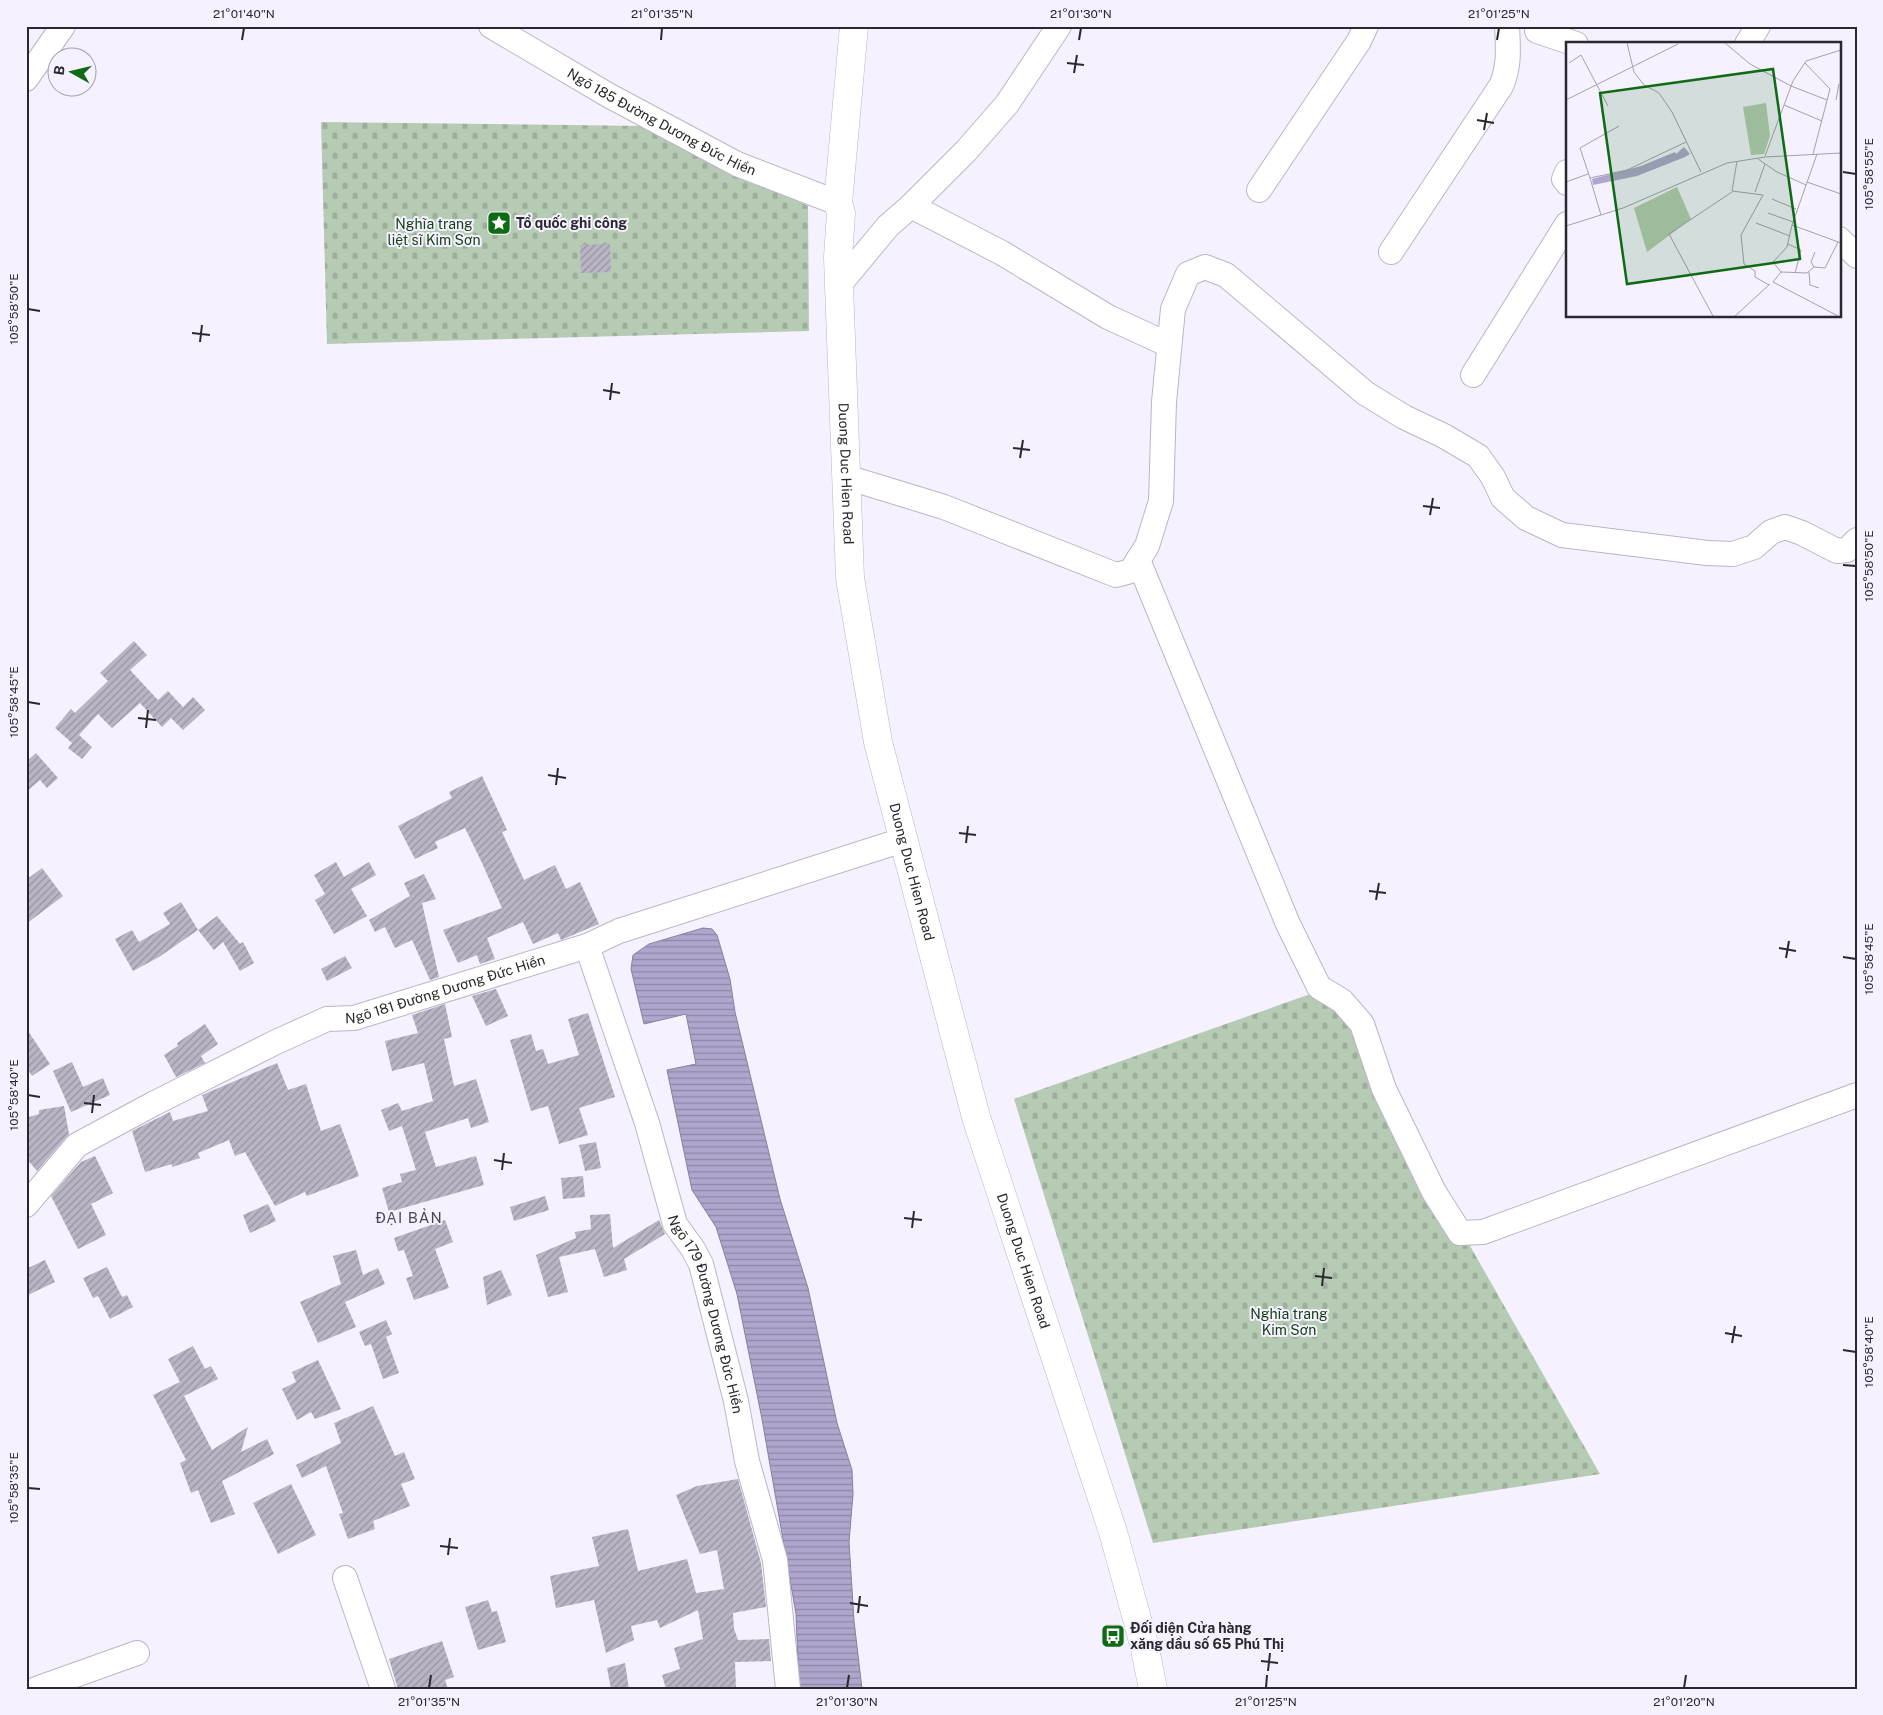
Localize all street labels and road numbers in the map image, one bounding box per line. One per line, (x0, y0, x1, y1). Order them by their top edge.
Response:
street label: Ngõ 185 Đường Dương Đức Hiền (565, 65, 758, 179)
street label: Duong Duc Hien Road (835, 403, 857, 545)
street label: Duong Duc Hien Road (886, 801, 938, 942)
street label: Ngõ 181 Đường Dương Đức Hiền (345, 951, 547, 1026)
street label: Duong Duc Hien Road (994, 1191, 1053, 1331)
street label: Ngõ 179 Đường Dương Đức Hiền (665, 1213, 746, 1415)

